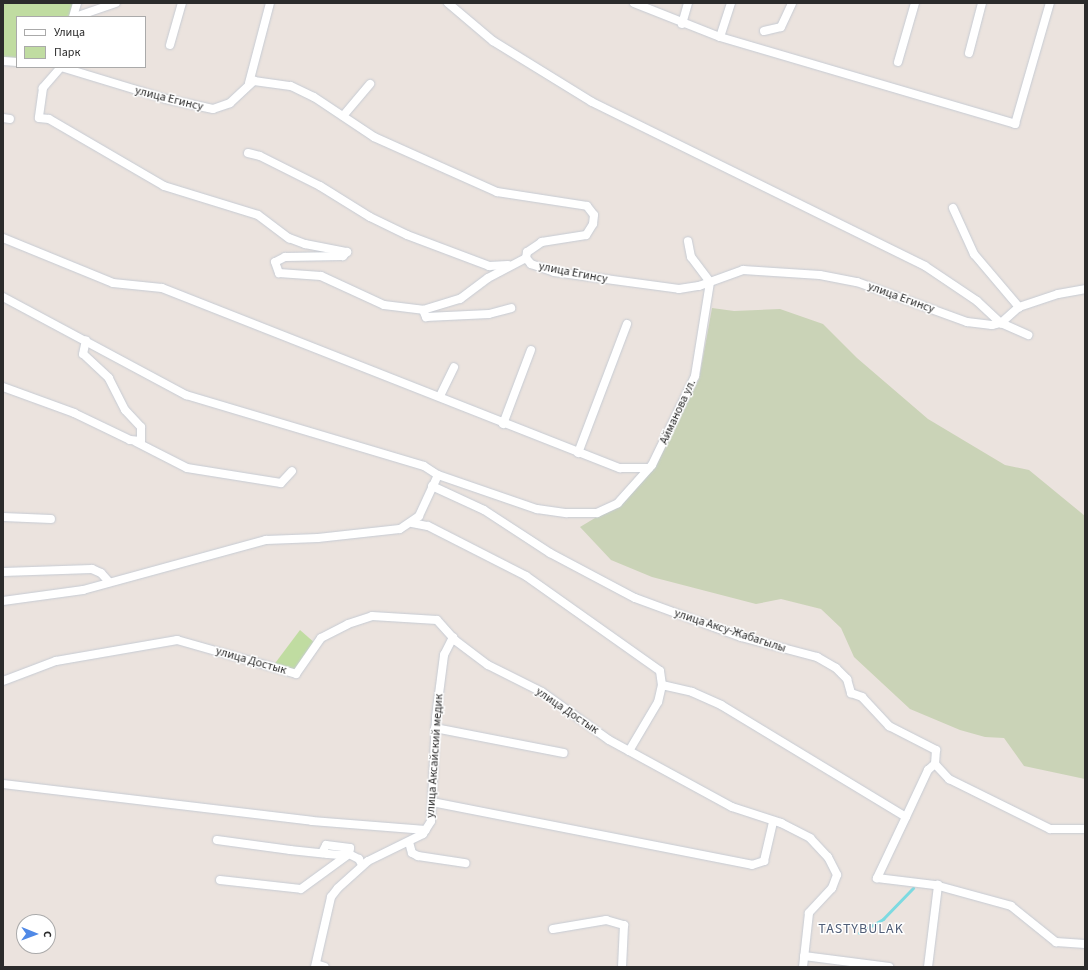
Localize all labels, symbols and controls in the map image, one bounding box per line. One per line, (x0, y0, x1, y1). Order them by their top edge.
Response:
legend (16, 16, 146, 68)
text: Улица (54, 24, 85, 41)
text: Парк (54, 44, 80, 61)
street label: улица Егинсу (133, 84, 205, 114)
street label: улица Егинсу (537, 259, 609, 287)
street label: улица Егинсу (866, 279, 936, 317)
street label: Айманова ул. (657, 377, 699, 447)
street label: улица Аксу-Жабагылы (672, 606, 788, 656)
street label: улица Достык (214, 644, 288, 678)
street label: улица Достык (533, 685, 601, 737)
street label: улица Аксайский медик (423, 693, 447, 819)
north arrow (16, 914, 56, 954)
district label: TASTYBULAK (818, 921, 904, 937)
text: С (40, 931, 55, 938)

